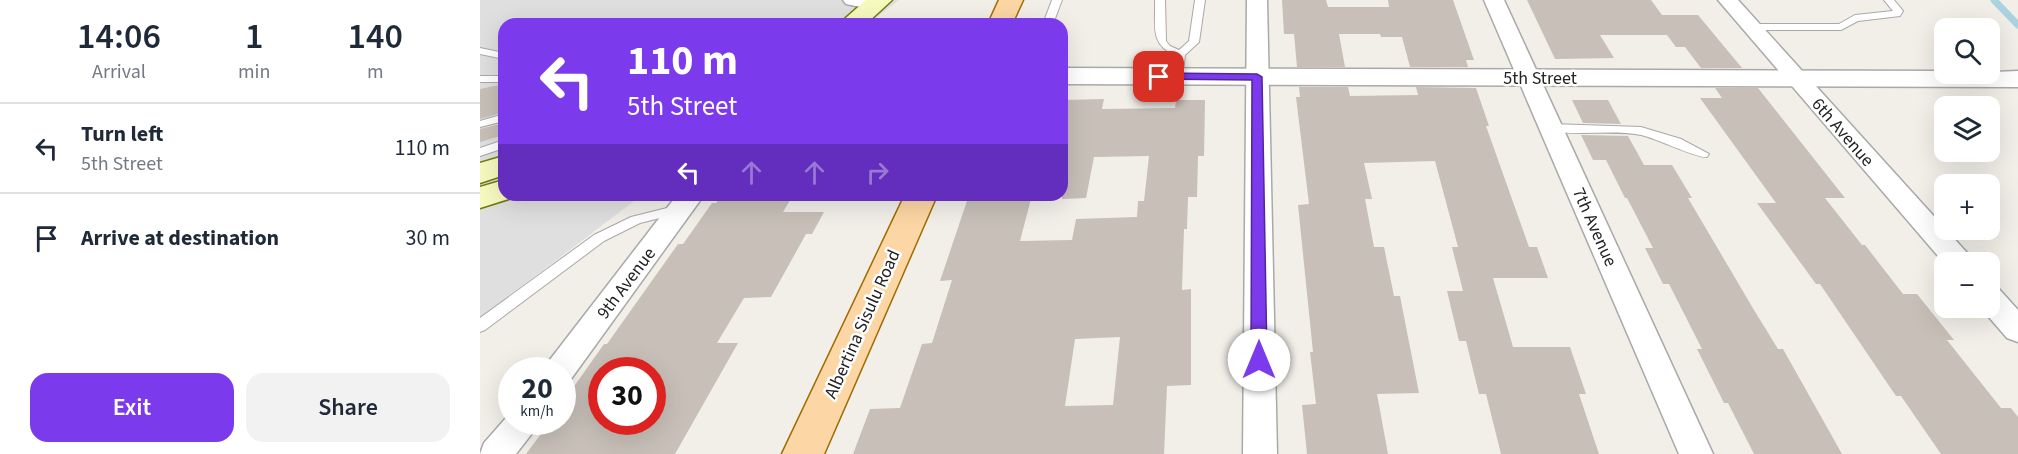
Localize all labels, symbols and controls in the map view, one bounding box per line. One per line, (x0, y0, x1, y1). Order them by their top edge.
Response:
text: 14:06 (77, 11, 161, 62)
text: 1 (245, 11, 263, 62)
text: 140 (347, 11, 403, 62)
map controls (1934, 18, 2000, 318)
button: search (1934, 18, 2000, 84)
text: 110 m (627, 31, 738, 91)
icon: left (528, 42, 606, 120)
pin (1133, 51, 1184, 102)
text: Arrival (92, 58, 146, 86)
text: min (238, 58, 270, 86)
text: m (367, 58, 383, 86)
icon: arrive (1142, 60, 1175, 93)
street label: 5th Street (1503, 66, 1577, 91)
text: 5th Street (627, 87, 737, 126)
street label: 6th Avenue (1806, 92, 1880, 172)
button: layers (1934, 96, 2000, 162)
text: Turn left (81, 118, 163, 150)
icon: left (30, 132, 63, 165)
text: 110 m (395, 132, 450, 164)
text: 5th Street (81, 150, 163, 178)
icon: left (672, 156, 705, 189)
icon: ahead (735, 156, 768, 189)
icon: ahead (798, 156, 831, 189)
icon: right (861, 156, 894, 189)
button: + (1934, 174, 2000, 240)
street label: 7th Avenue (1566, 184, 1623, 271)
icon: arrive (30, 222, 63, 255)
text: Arrive at destination (81, 222, 279, 254)
text: 30 m (405, 222, 450, 254)
street label: 9th Avenue (591, 242, 662, 324)
street label: Albertina Sisulu Road (818, 246, 907, 403)
button: − (1934, 252, 2000, 318)
position arrow (1227, 328, 1291, 392)
speed limit sign: 30 (588, 357, 666, 435)
text: 20 (521, 367, 553, 410)
button: Exit (30, 373, 234, 442)
button: Share (246, 373, 450, 442)
text: km/h (520, 401, 554, 422)

